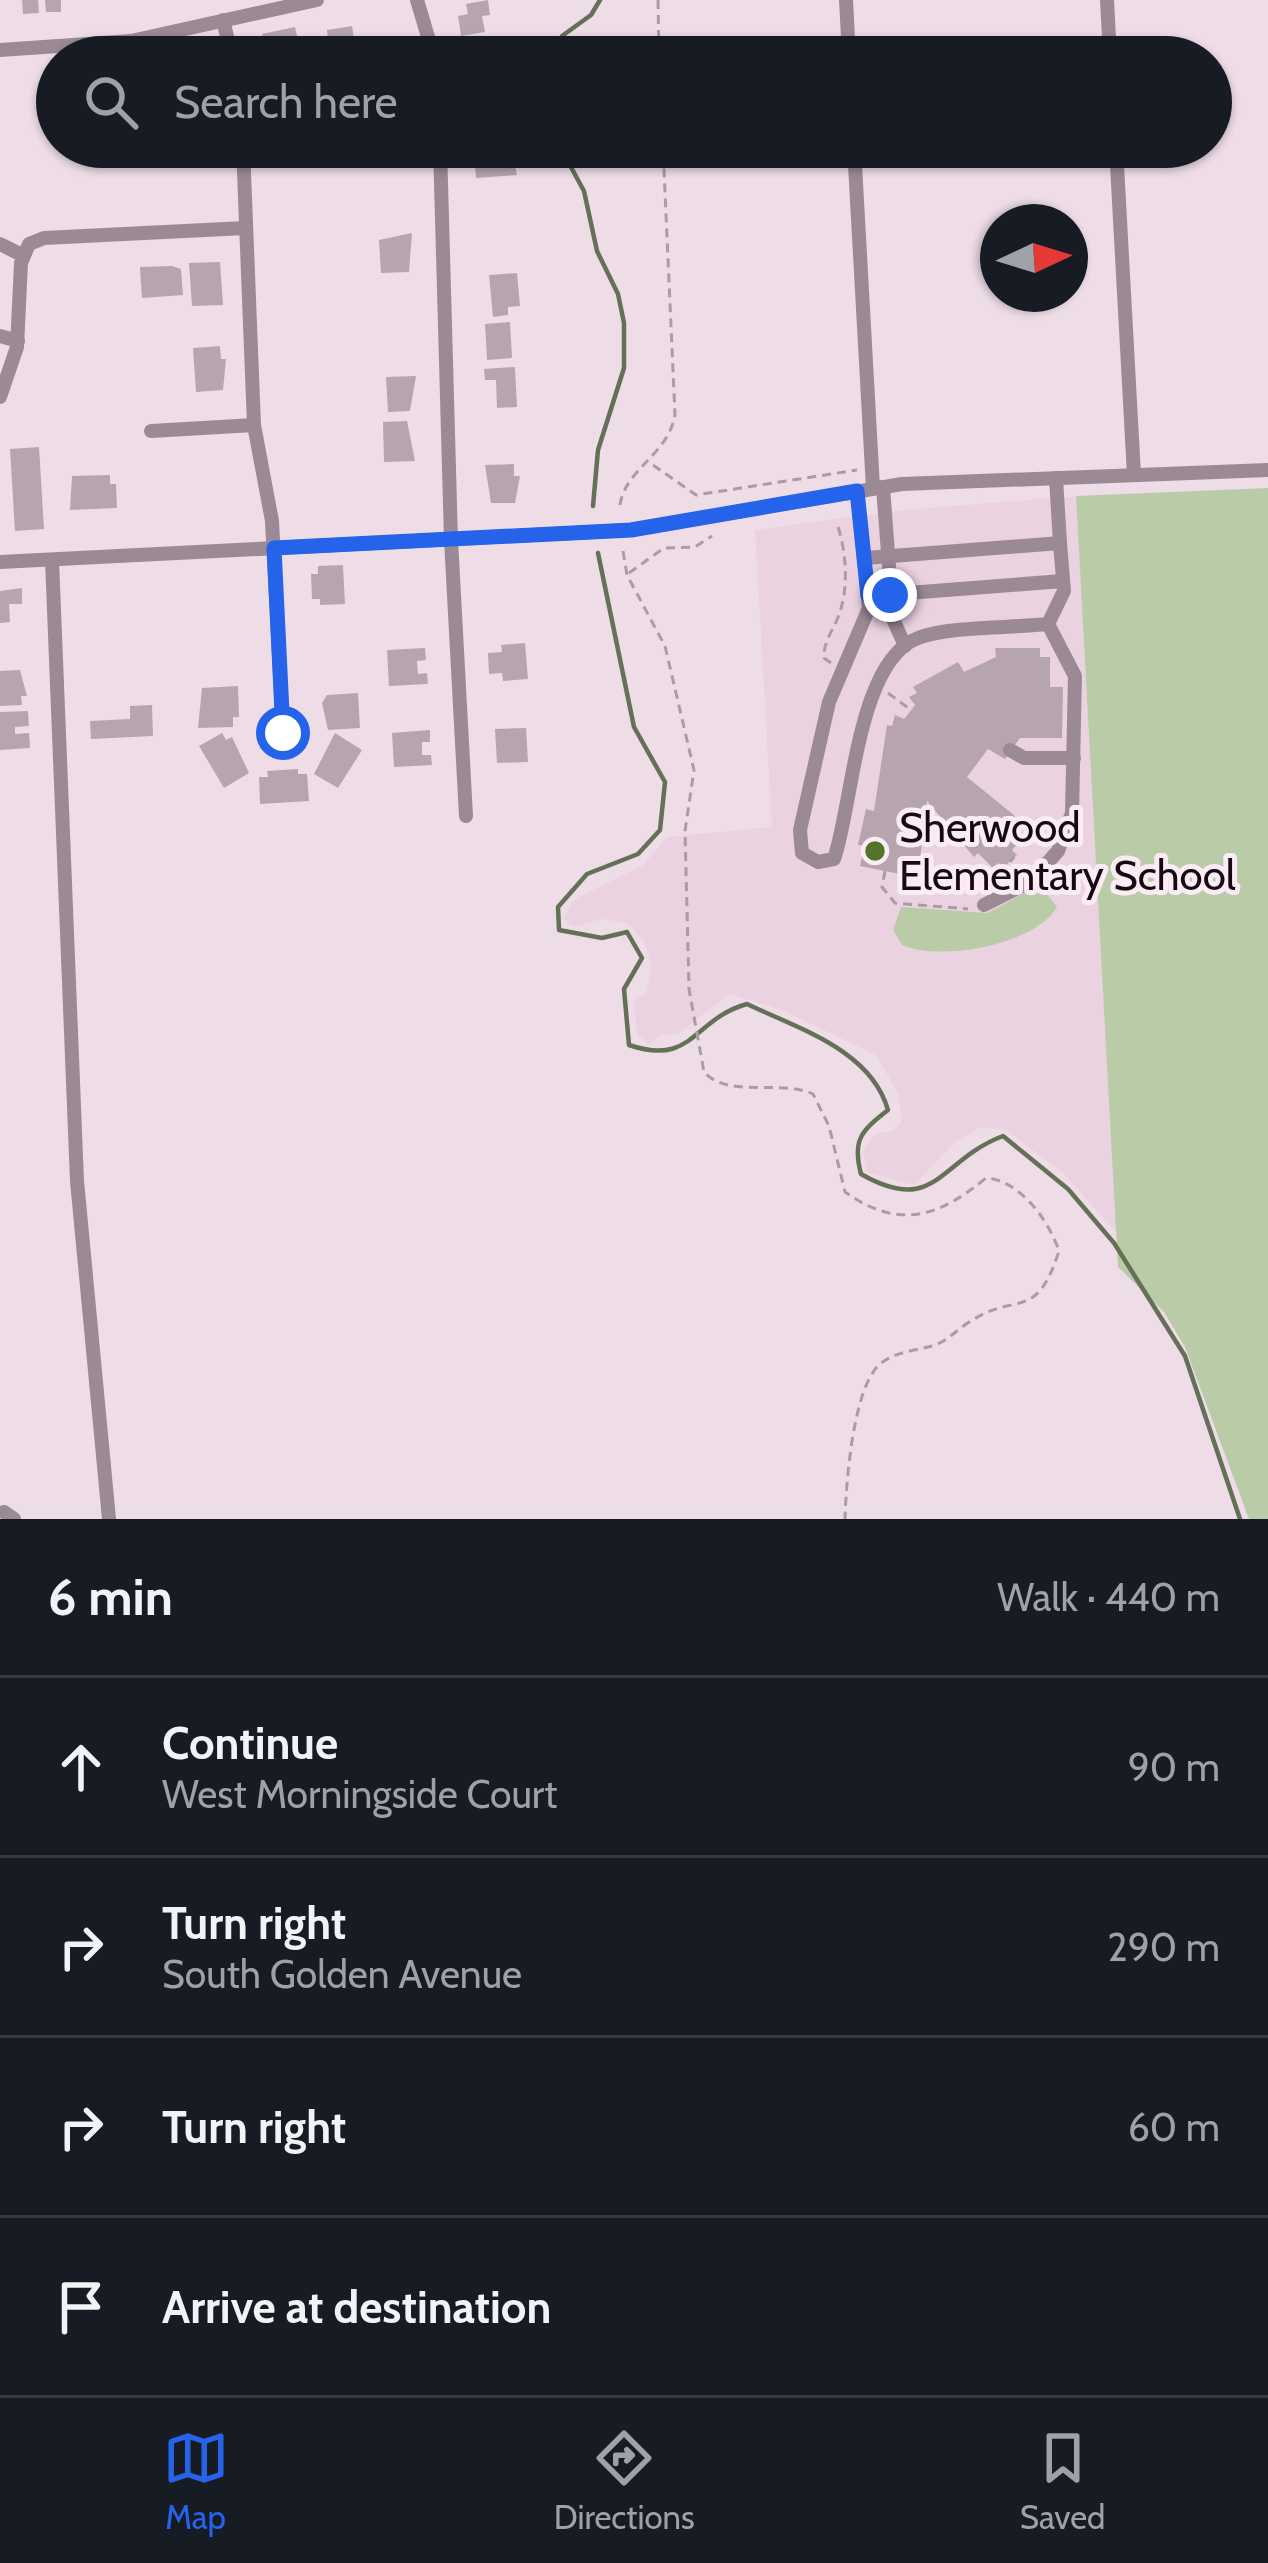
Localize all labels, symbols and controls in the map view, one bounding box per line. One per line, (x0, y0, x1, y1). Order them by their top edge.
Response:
search box (36, 36, 1232, 168)
icon: search (78, 69, 144, 135)
text: Search here (174, 75, 398, 129)
north arrow (980, 204, 1088, 312)
route end (863, 568, 917, 622)
route start (256, 706, 310, 760)
place label: Sherwood Elementary School (899, 801, 1236, 901)
marker: Sherwood Elementary School (862, 838, 888, 864)
text: 6 min (48, 1566, 173, 1628)
text: Walk · 440 m (997, 1573, 1220, 1621)
text: Continue (162, 1716, 338, 1770)
icon: ahead (48, 1734, 114, 1800)
text: 90 m (1128, 1743, 1220, 1791)
text: West Morningside Court (162, 1770, 557, 1818)
text: Turn right (162, 1896, 346, 1950)
icon: right (48, 1914, 114, 1980)
text: 290 m (1107, 1923, 1220, 1971)
text: South Golden Avenue (162, 1950, 522, 1998)
icon: right (48, 2094, 114, 2160)
text: Turn right (162, 2100, 346, 2154)
text: 60 m (1128, 2103, 1220, 2151)
icon: arrive (48, 2274, 114, 2340)
text: Arrive at destination (162, 2280, 551, 2334)
tab: Map (163, 2425, 229, 2537)
tab: Directions (554, 2425, 695, 2537)
tab: Saved (1020, 2425, 1105, 2537)

